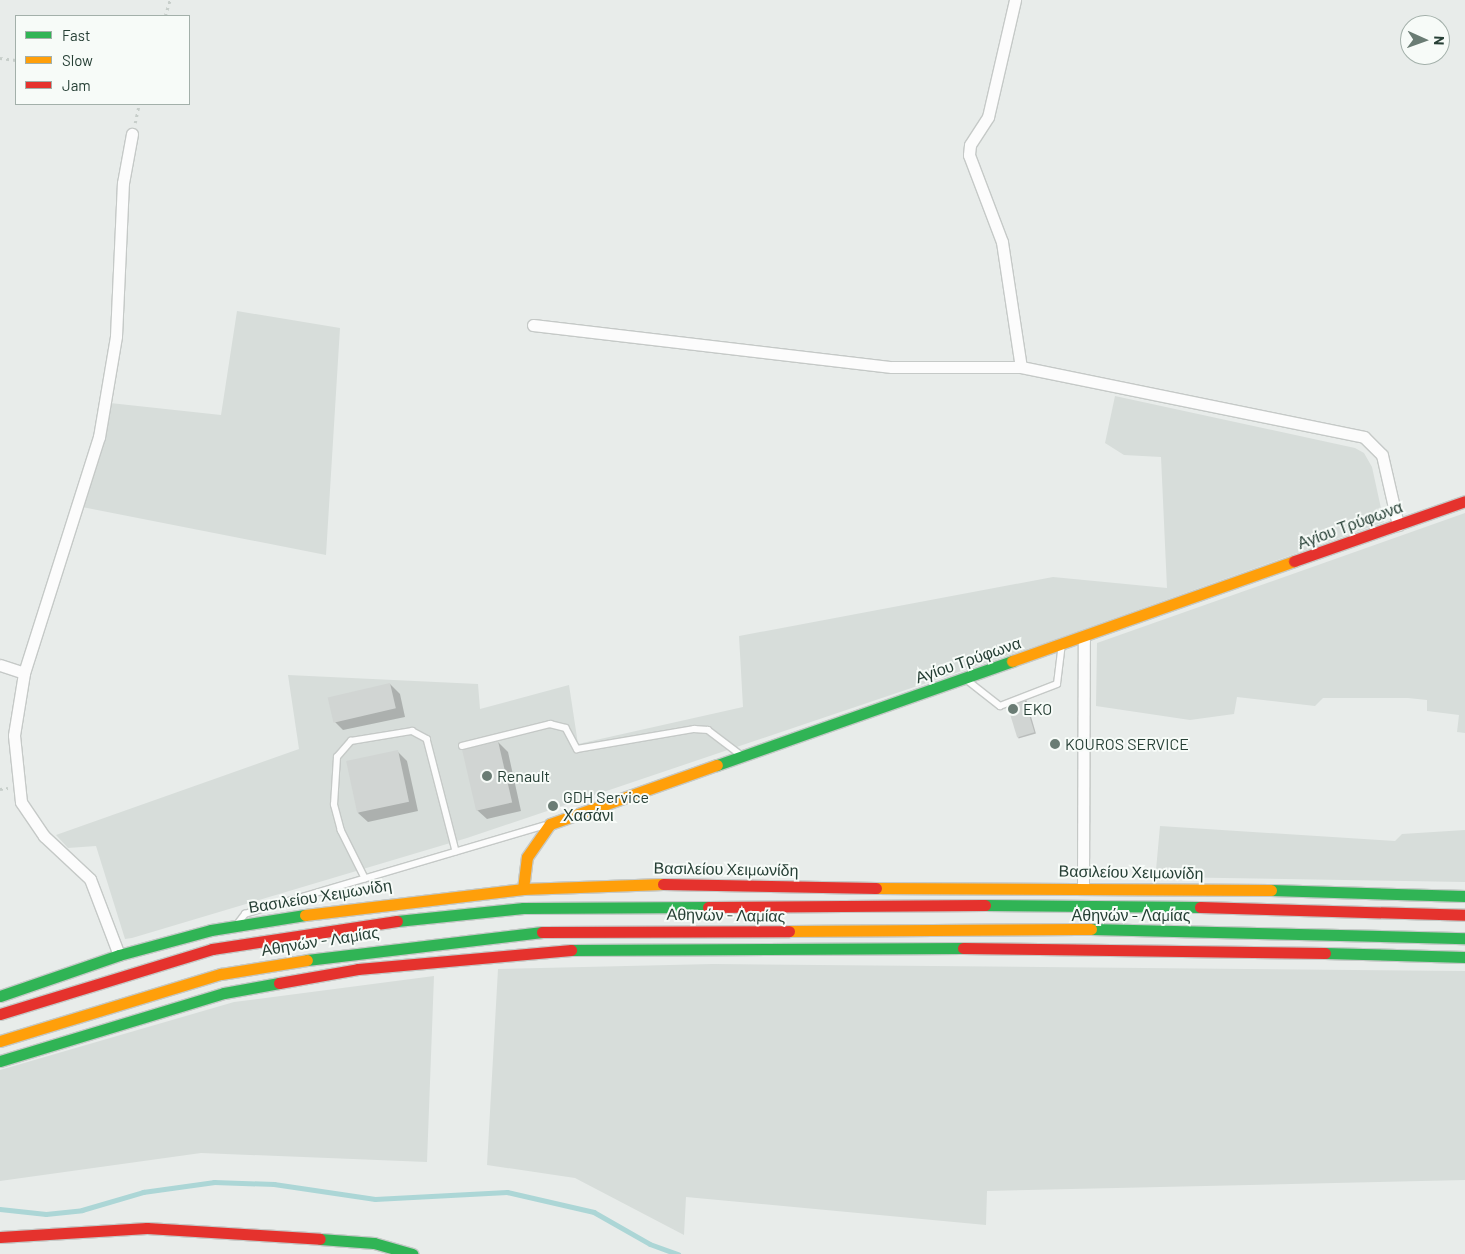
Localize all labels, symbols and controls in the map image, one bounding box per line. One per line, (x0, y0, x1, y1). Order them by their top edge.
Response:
legend (15, 15, 190, 105)
north arrow (1400, 15, 1450, 65)
text: Fast (62, 26, 90, 44)
text: N (1431, 36, 1448, 45)
text: Slow (62, 51, 93, 69)
text: Jam (62, 76, 91, 94)
street label: Αγίου Τρύφωνα (1295, 497, 1405, 553)
street label: Αγίου Τρύφωνα (913, 633, 1023, 687)
place label: EKO (1023, 699, 1052, 719)
marker: EKO (1007, 703, 1019, 715)
place label: KOUROS SERVICE (1065, 734, 1189, 754)
marker: KOUROS SERVICE (1049, 738, 1061, 750)
place label: Renault (497, 766, 550, 786)
marker: Renault (481, 770, 493, 782)
place label: GDH Service Χασάνι (563, 787, 649, 825)
marker: GDH Service Χασάνι (547, 800, 559, 812)
street label: Βασιλείου Χειμωνίδη (653, 858, 799, 880)
street label: Βασιλείου Χειμωνίδη (1058, 861, 1204, 883)
street label: Βασιλείου Χειμωνίδη (247, 875, 393, 917)
street label: Αθηνών - Λαμίας (666, 904, 786, 926)
street label: Αθηνών - Λαμίας (1072, 905, 1190, 925)
street label: Αθηνών - Λαμίας (260, 922, 380, 960)

